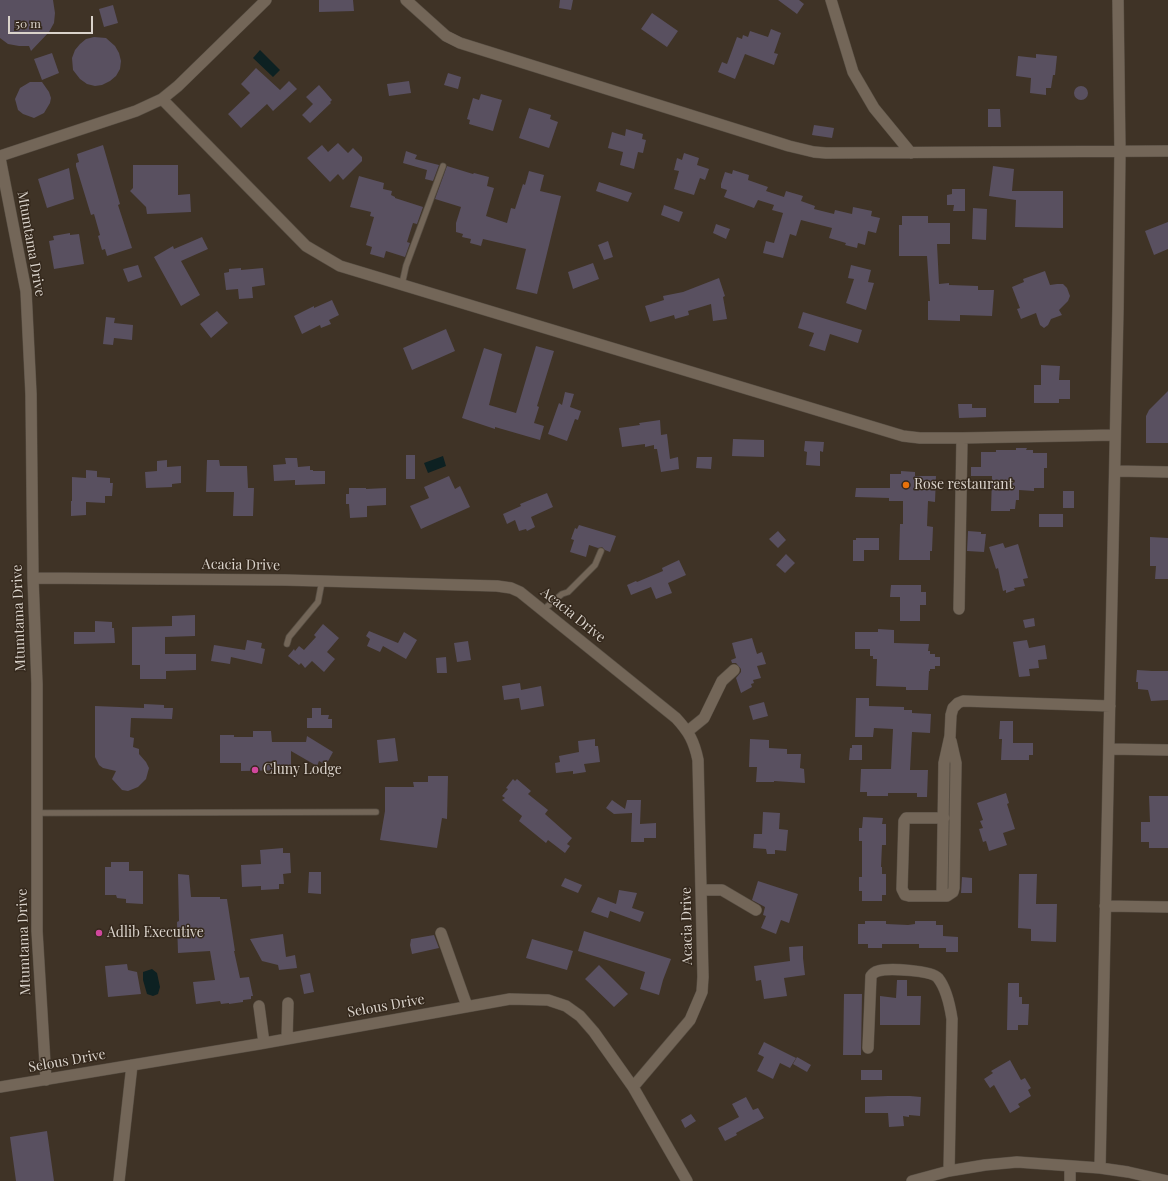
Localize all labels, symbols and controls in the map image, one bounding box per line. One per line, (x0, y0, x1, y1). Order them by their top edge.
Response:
scale bar (10, 8, 95, 34)
text: 50 m (15, 15, 41, 31)
street label: Mtumtama Drive (13, 190, 49, 298)
place label: Rose restaurant (914, 477, 1013, 493)
marker: Rose restaurant (901, 480, 911, 490)
street label: Acacia Drive (202, 556, 280, 574)
street label: Mtumtama Drive (9, 564, 29, 672)
street label: Acacia Drive (537, 584, 609, 646)
place label: Cluny Lodge (263, 762, 342, 778)
marker: Cluny Lodge (250, 765, 260, 775)
street label: Acacia Drive (678, 887, 696, 965)
street label: Mtumtama Drive (14, 888, 34, 996)
place label: Adlib Executive (107, 925, 204, 941)
marker: Adlib Executive (94, 928, 104, 938)
street label: Selous Drive (346, 991, 426, 1021)
street label: Selous Drive (27, 1046, 107, 1076)

